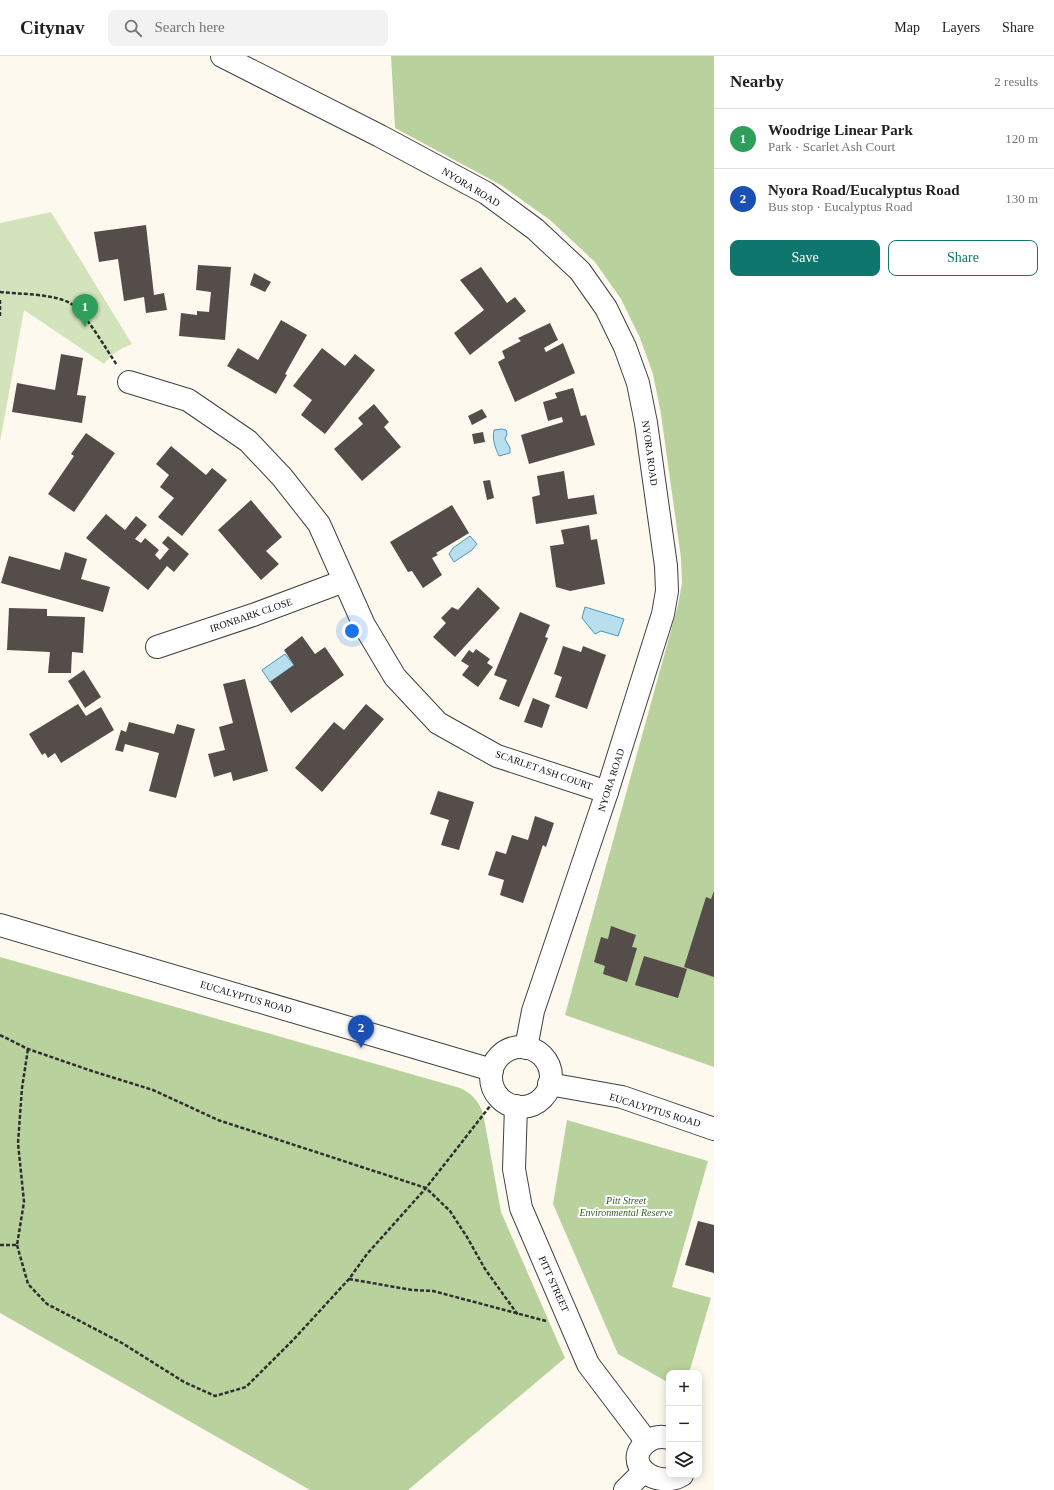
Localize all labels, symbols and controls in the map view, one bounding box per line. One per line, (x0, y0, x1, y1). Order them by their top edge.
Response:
search box (108, 10, 388, 46)
text: Citynav (20, 17, 84, 38)
icon: search (122, 17, 144, 39)
text: Search here (154, 19, 225, 35)
text: Map (894, 20, 920, 35)
text: Layers (942, 20, 980, 35)
text: Share (1002, 20, 1034, 35)
text: Nearby (730, 72, 784, 91)
text: 2 results (994, 74, 1038, 89)
text: Woodrige Linear Park (768, 122, 913, 138)
text: 1 (740, 131, 746, 146)
text: 120 m (1005, 131, 1038, 146)
text: Park · Scarlet Ash Court (768, 139, 895, 154)
street label: NYORA ROAD (440, 165, 502, 209)
text: Nyora Road/Eucalyptus Road (768, 182, 960, 198)
text: 2 (740, 191, 746, 206)
text: 130 m (1005, 191, 1038, 206)
text: Bus stop · Eucalyptus Road (768, 199, 912, 214)
button: Save (730, 240, 880, 276)
button: Share (888, 240, 1038, 276)
pin: 1 (72, 294, 98, 327)
street label: NYORA ROAD (640, 420, 660, 486)
street label: IRONBARK CLOSE (208, 596, 294, 634)
your location (342, 621, 362, 641)
street label: NYORA ROAD (596, 747, 626, 813)
street label: SCARLET ASH COURT (494, 748, 594, 792)
street label: EUCALYPTUS ROAD (199, 979, 293, 1015)
pin: 2 (348, 1015, 374, 1048)
street label: EUCALYPTUS ROAD (608, 1091, 702, 1129)
park label: Pitt Street Environmental Reserve (578, 1195, 673, 1218)
street label: PITT STREET (537, 1254, 571, 1314)
map controls (666, 1370, 702, 1478)
button: + (666, 1370, 702, 1406)
button: − (666, 1406, 702, 1442)
button: layers (666, 1442, 702, 1478)

